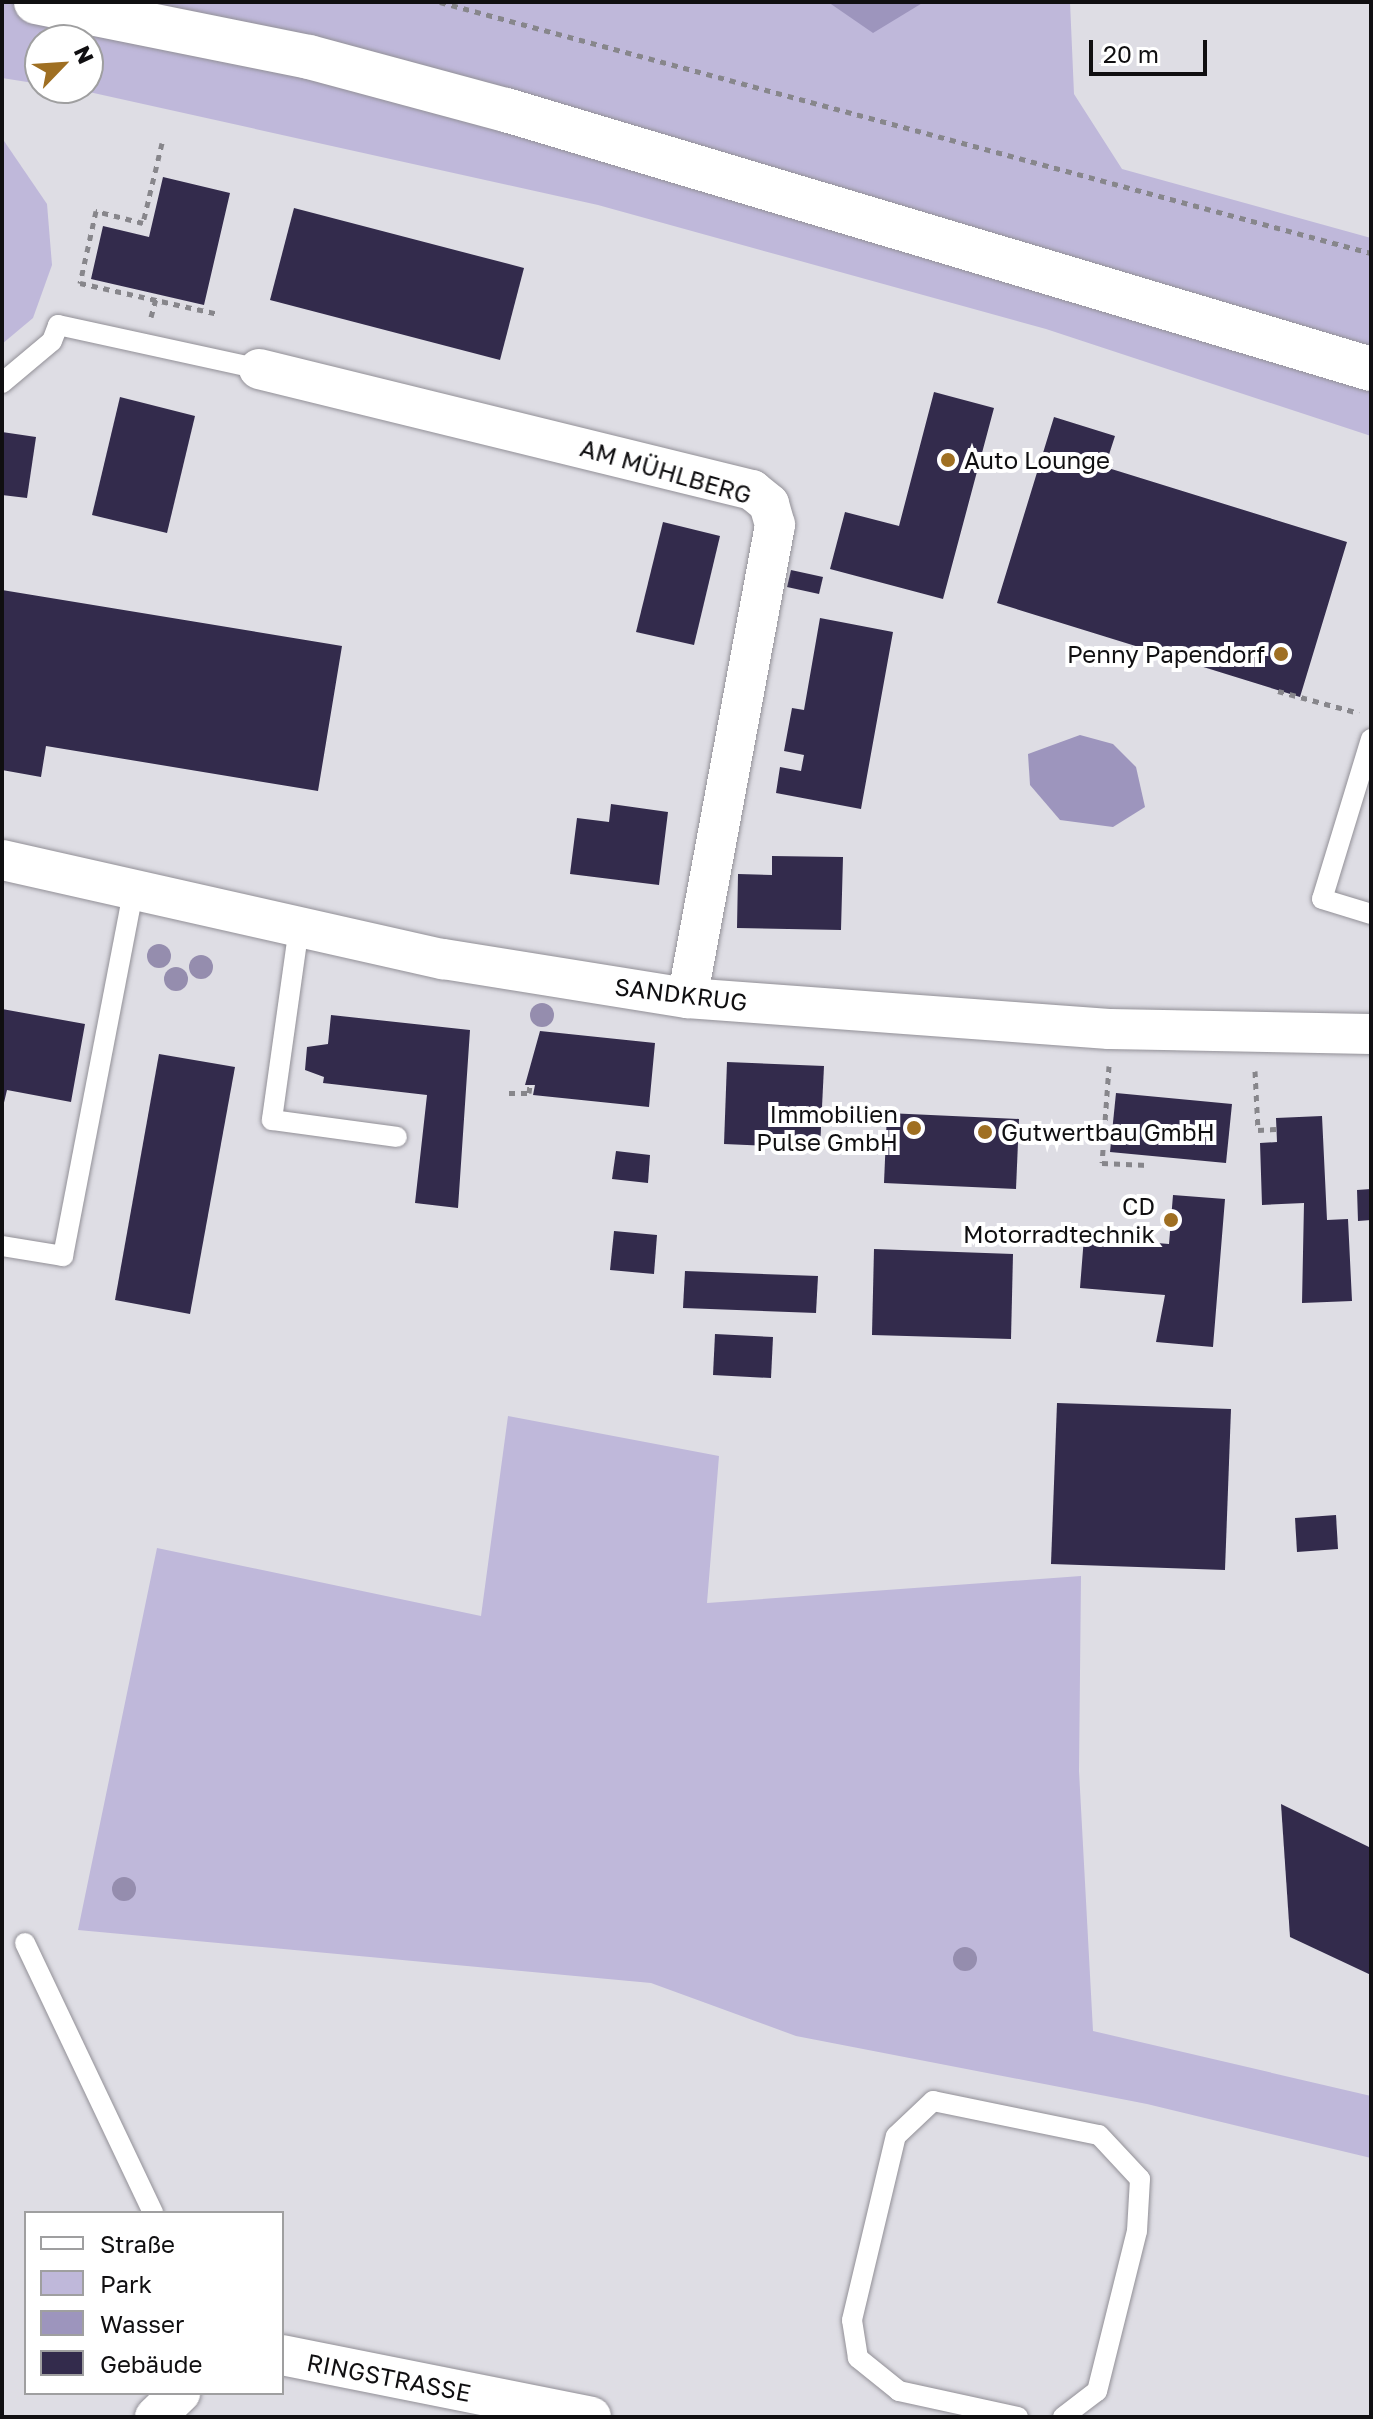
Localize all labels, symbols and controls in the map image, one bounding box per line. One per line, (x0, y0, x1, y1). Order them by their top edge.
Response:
north arrow (24, 24, 104, 104)
scale bar (1093, 24, 1211, 74)
text: 20 m (1103, 39, 1159, 68)
text: N (69, 41, 100, 68)
street label: AM MÜHLBERG (577, 433, 755, 509)
place label: Auto Lounge (964, 446, 1110, 474)
marker: Auto Lounge (939, 451, 957, 469)
place label: Penny Papendorf (1067, 640, 1265, 668)
marker: Penny Papendorf (1272, 645, 1290, 663)
street label: SANDKRUG (613, 972, 749, 1016)
place label: Immobilien Pulse GmbH (756, 1100, 898, 1156)
place label: Gutwertbau GmbH (1001, 1118, 1215, 1146)
marker: Immobilien Pulse GmbH (905, 1119, 923, 1137)
marker: Gutwertbau GmbH (976, 1123, 994, 1141)
place label: CD Motorradtechnik (963, 1192, 1155, 1248)
marker: CD Motorradtechnik (1162, 1211, 1180, 1229)
legend (24, 2211, 284, 2395)
text: Straße (100, 2229, 175, 2258)
text: Park (100, 2269, 152, 2298)
text: Wasser (100, 2309, 184, 2338)
street label: RINGSTRASSE (305, 2347, 473, 2407)
text: Gebäude (100, 2349, 202, 2378)

